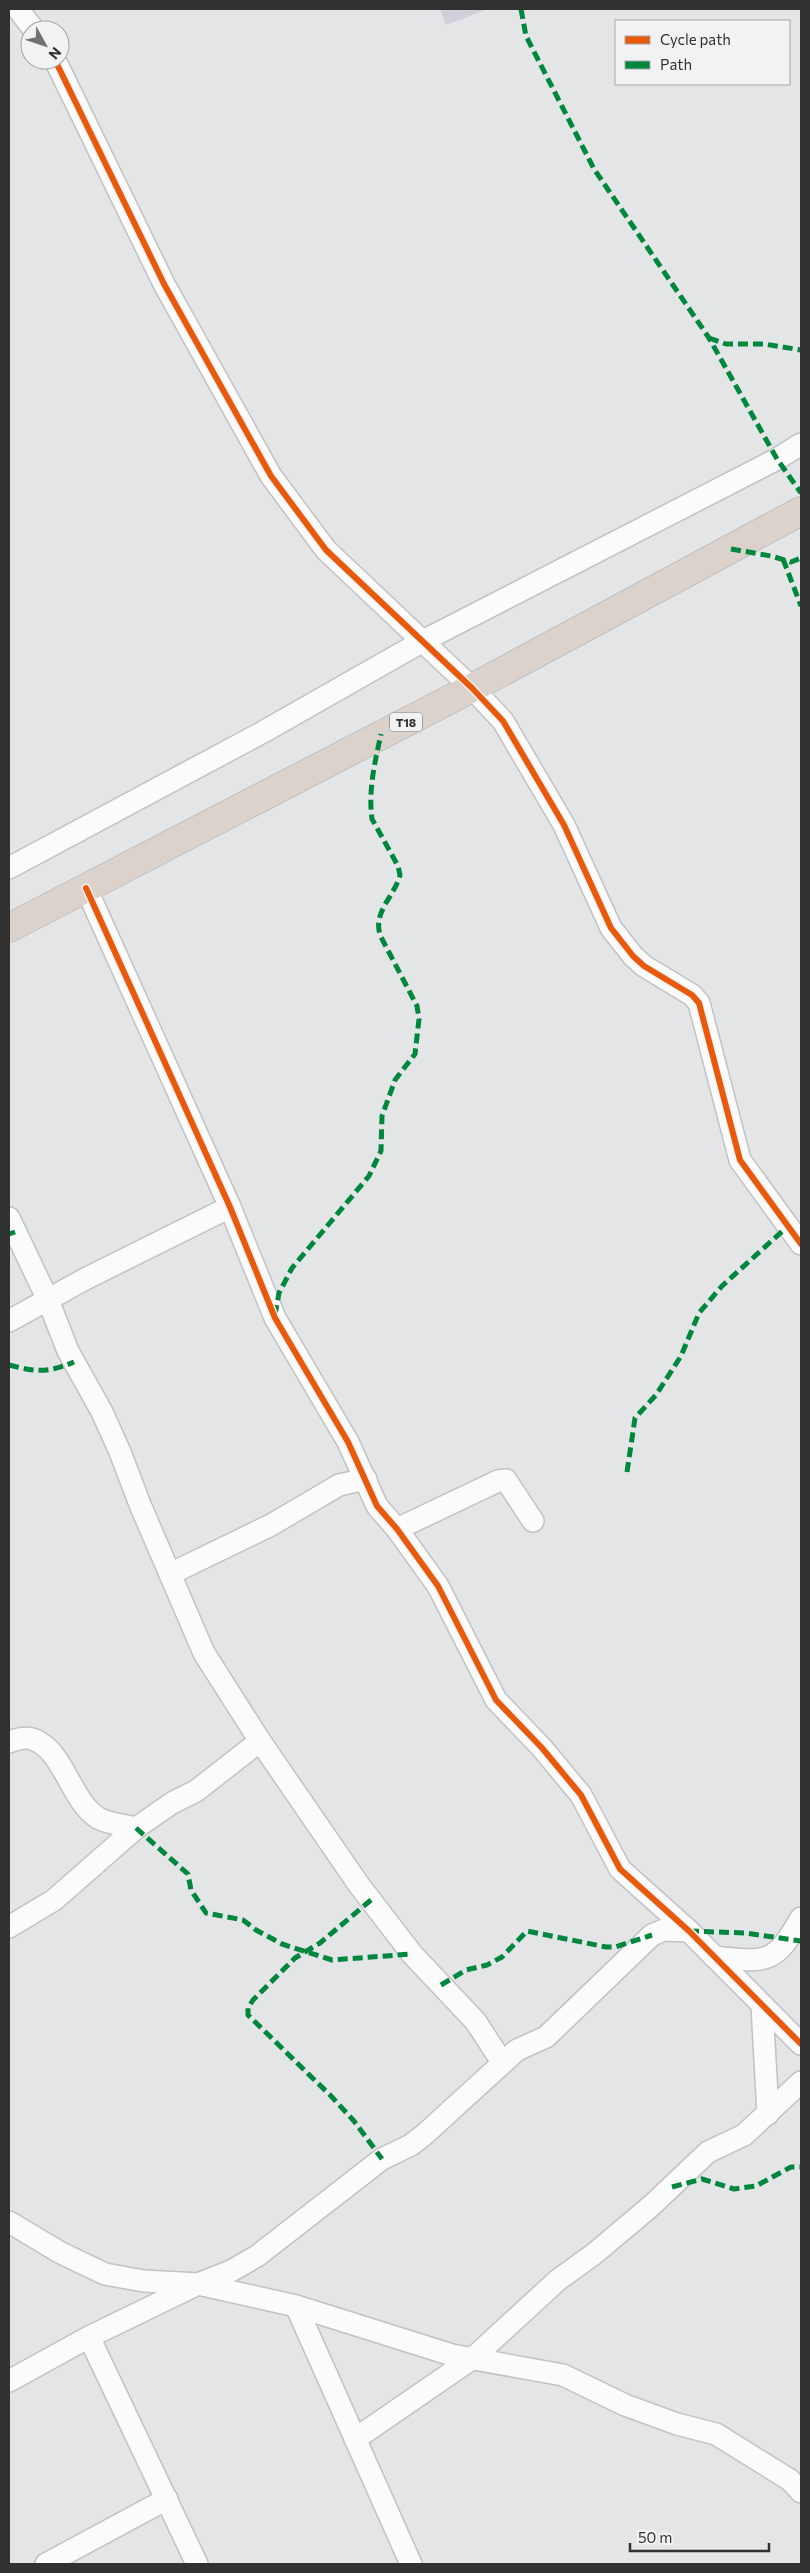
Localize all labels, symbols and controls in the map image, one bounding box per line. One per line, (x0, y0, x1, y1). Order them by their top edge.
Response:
north arrow (20, 20, 70, 70)
legend (615, 20, 790, 85)
text: Cycle path (660, 30, 731, 48)
text: N (45, 44, 65, 63)
text: Path (660, 55, 692, 73)
road number: T18 (390, 712, 422, 732)
scale bar (630, 2520, 769, 2552)
text: 50 m (638, 2528, 672, 2546)

